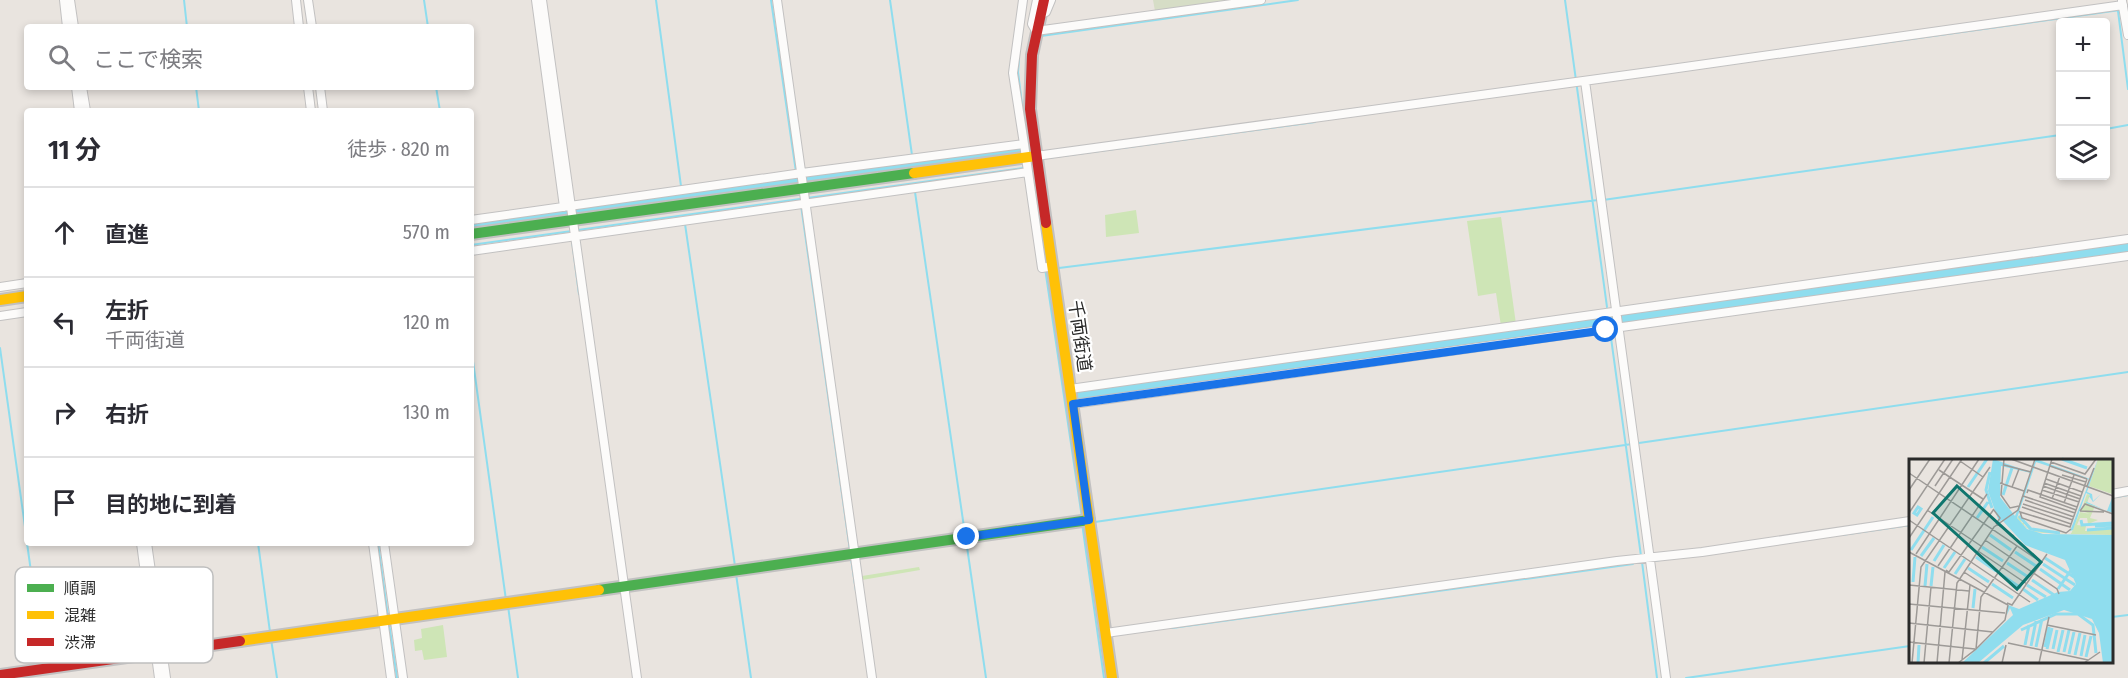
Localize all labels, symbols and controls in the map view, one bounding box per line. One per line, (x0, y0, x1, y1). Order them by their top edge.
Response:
map controls (2056, 18, 2110, 180)
button: + (2056, 18, 2110, 72)
search box (24, 24, 474, 90)
icon: search (45, 41, 78, 74)
text: ここで検索 (93, 46, 203, 73)
button: − (2056, 72, 2110, 126)
button: layers (2056, 126, 2110, 180)
text: 11 分 (48, 135, 101, 166)
text: 徒歩 · 820 m (347, 137, 450, 161)
icon: ahead (48, 216, 81, 249)
text: 570 m (403, 220, 450, 244)
text: 直進 (105, 221, 149, 248)
text: 左折 (105, 297, 149, 324)
street label: 千両街道 (1064, 299, 1096, 373)
icon: left (48, 306, 81, 339)
text: 120 m (403, 310, 450, 334)
route start (1592, 316, 1618, 342)
text: 千両街道 (105, 328, 185, 352)
icon: right (48, 396, 81, 429)
text: 130 m (403, 400, 450, 424)
text: 右折 (105, 401, 149, 428)
inset map (1909, 459, 2113, 663)
icon: arrive (48, 486, 81, 519)
text: 目的地に到着 (105, 491, 237, 518)
route end (953, 523, 979, 549)
legend (15, 567, 213, 663)
text: 順調 (64, 579, 96, 598)
text: 混雑 (64, 606, 96, 625)
text: 渋滞 (64, 633, 96, 652)

